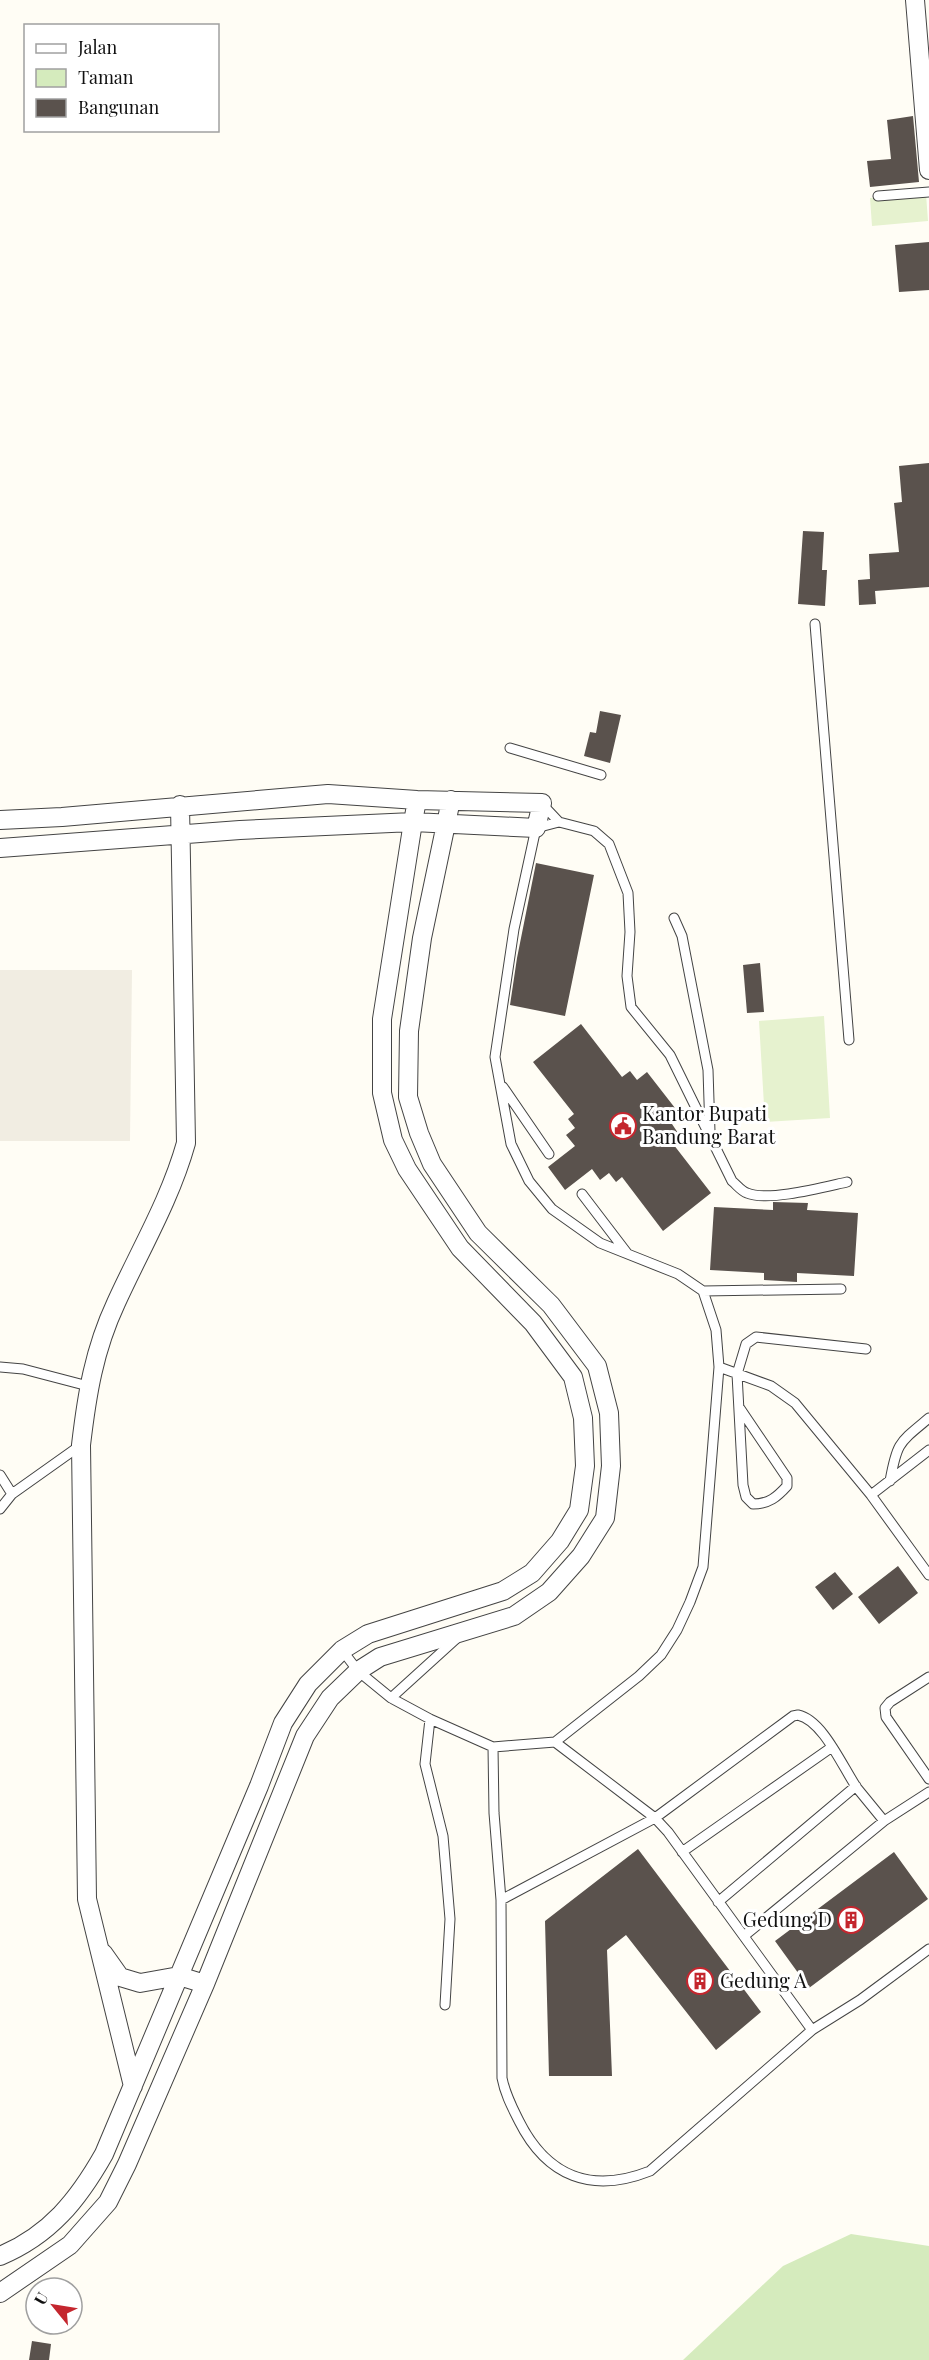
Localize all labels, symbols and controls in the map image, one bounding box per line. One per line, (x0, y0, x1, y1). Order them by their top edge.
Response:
legend (24, 24, 219, 132)
text: Jalan (77, 35, 118, 59)
text: Taman (78, 65, 134, 89)
text: Bangunan (78, 95, 159, 119)
place label: Kantor Bupati Bandung Barat (642, 1099, 776, 1149)
public building icon: Kantor Bupati Bandung Barat (608, 1111, 638, 1141)
place label: Gedung D (743, 1905, 832, 1932)
building icon: Gedung D (836, 1905, 866, 1935)
building icon: Gedung A (685, 1966, 715, 1996)
place label: Gedung A (720, 1966, 807, 1993)
north arrow (24, 2276, 84, 2336)
text: U (29, 2288, 52, 2308)

